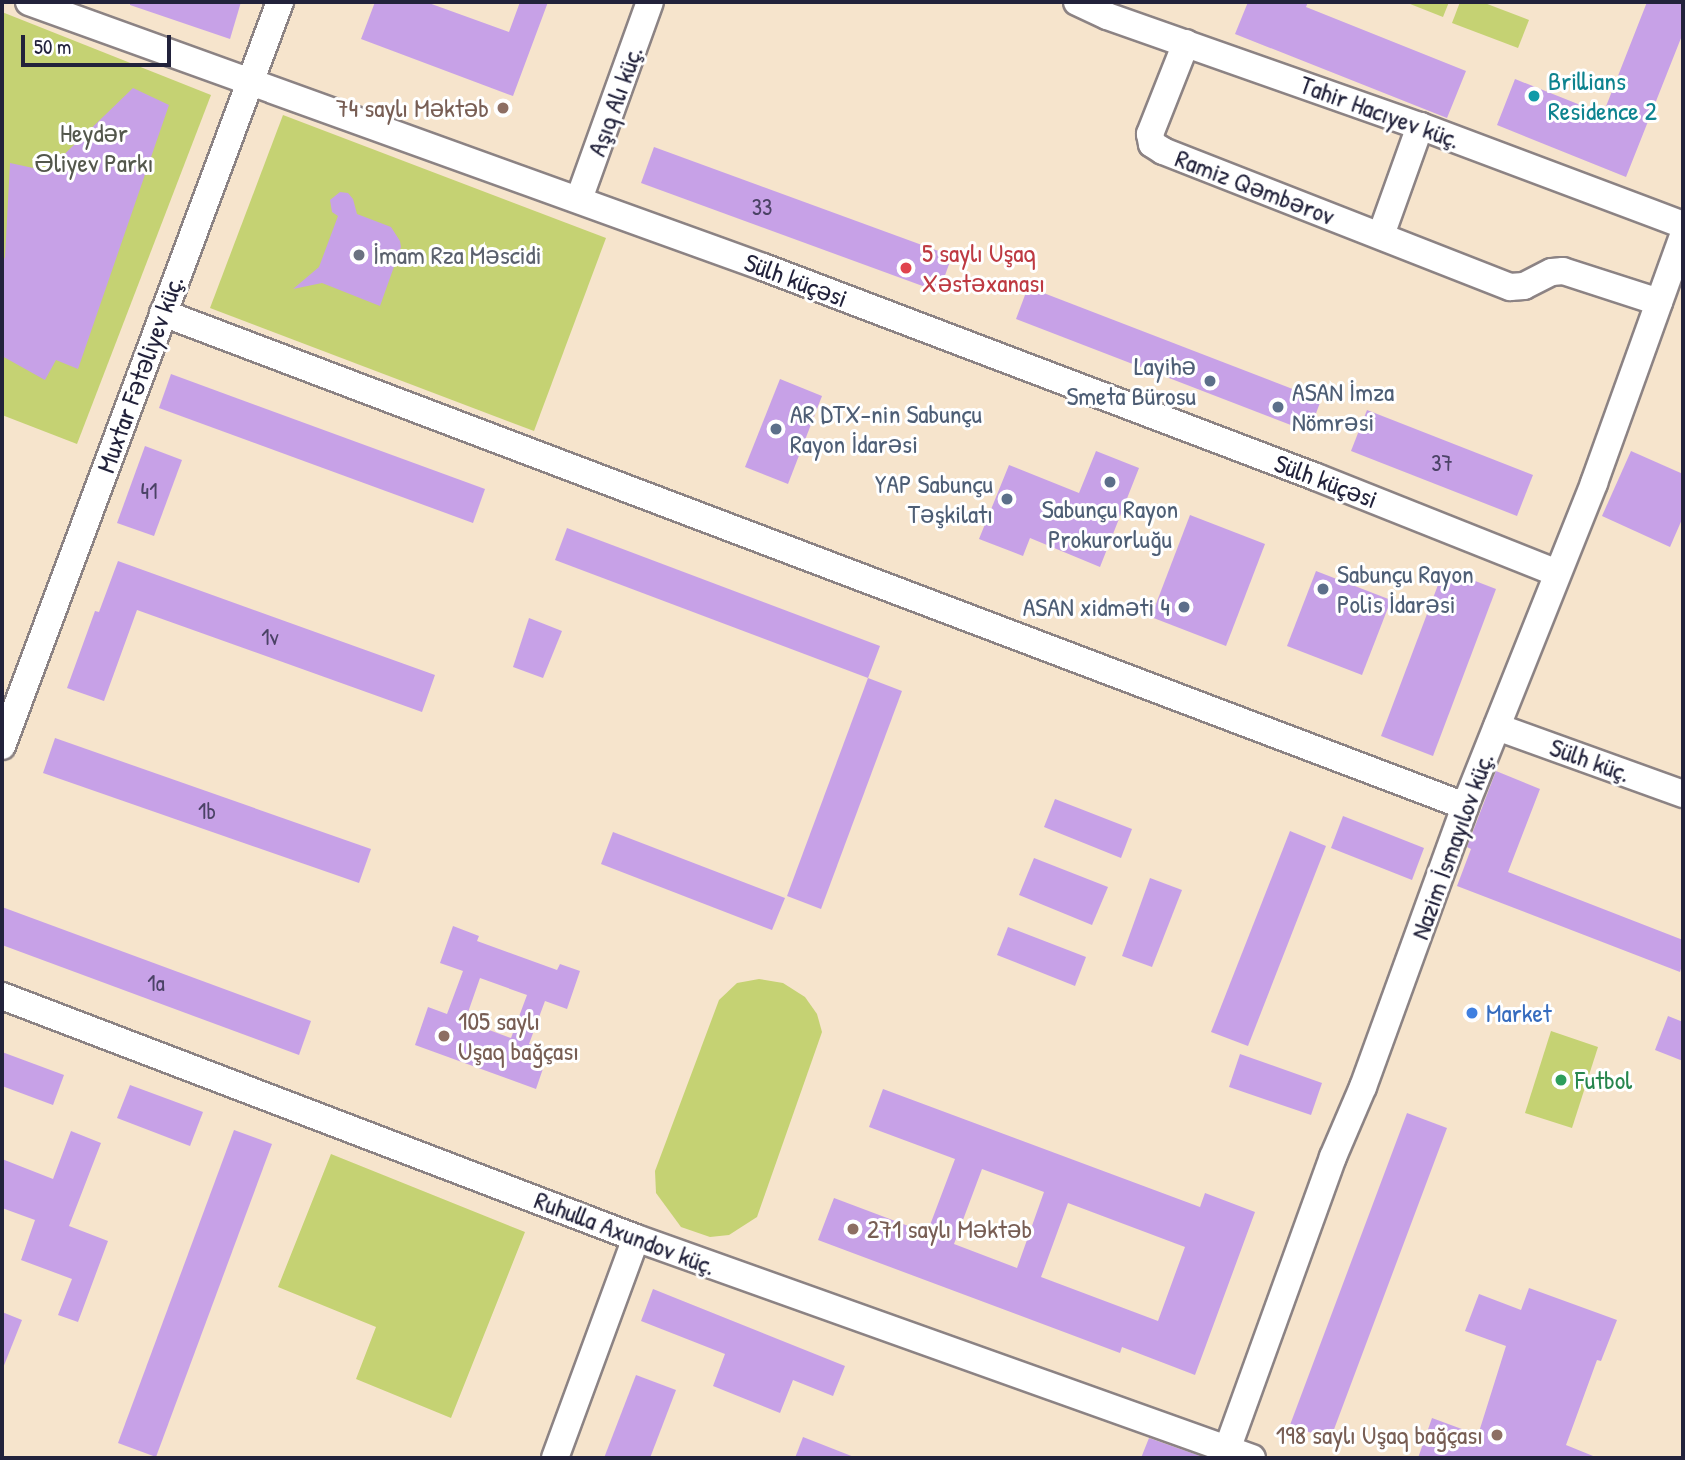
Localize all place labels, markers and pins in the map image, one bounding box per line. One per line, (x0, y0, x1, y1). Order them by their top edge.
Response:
place label: Brillians Residence 2 (1548, 65, 1657, 126)
marker: Brillians Residence 2 (1526, 88, 1542, 104)
place label: 74 saylı Məktəb (336, 92, 489, 124)
marker: 74 saylı Məktəb (495, 100, 511, 116)
place label: 5 saylı Uşaq Xəstəxanası (922, 237, 1045, 298)
place label: İmam Rza Məscidi (373, 239, 542, 271)
marker: İmam Rza Məscidi (351, 247, 367, 263)
marker: 5 saylı Uşaq Xəstəxanası (896, 258, 916, 278)
place label: Layihə Smeta Bürosu (1066, 350, 1196, 412)
marker: Layihə Smeta Bürosu (1202, 373, 1218, 389)
place label: ASAN İmza Nömrəsi (1292, 376, 1394, 438)
place label: AR DTX-nin Sabunçu Rayon İdarəsi (790, 398, 982, 460)
marker: ASAN İmza Nömrəsi (1270, 399, 1286, 415)
marker: AR DTX-nin Sabunçu Rayon İdarəsi (768, 421, 784, 437)
place label: YAP Sabunçu Təşkilatı (875, 468, 993, 530)
marker: Sabunçu Rayon Prokurorluğu (1102, 474, 1118, 490)
marker: YAP Sabunçu Təşkilatı (999, 491, 1015, 507)
place label: Sabunçu Rayon Prokurorluğu (1042, 493, 1178, 554)
place label: Sabunçu Rayon Polis İdarəsi (1337, 558, 1474, 620)
marker: Sabunçu Rayon Polis İdarəsi (1315, 581, 1331, 597)
place label: ASAN xidməti 4 (1023, 591, 1170, 623)
marker: ASAN xidməti 4 (1176, 599, 1192, 615)
place label: Market (1486, 997, 1552, 1029)
place label: 105 saylı Uşaq bağçası (458, 1005, 579, 1066)
marker: Market (1464, 1005, 1480, 1021)
marker: 105 saylı Uşaq bağçası (436, 1028, 452, 1044)
place label: Futbol (1575, 1064, 1632, 1096)
marker: Futbol (1553, 1072, 1569, 1088)
place label: 271 saylı Məktəb (867, 1213, 1032, 1245)
marker: 271 saylı Məktəb (845, 1221, 861, 1237)
place label: 198 saylı Uşaq bağçası (1276, 1419, 1483, 1451)
marker: 198 saylı Uşaq bağçası (1489, 1427, 1505, 1443)

